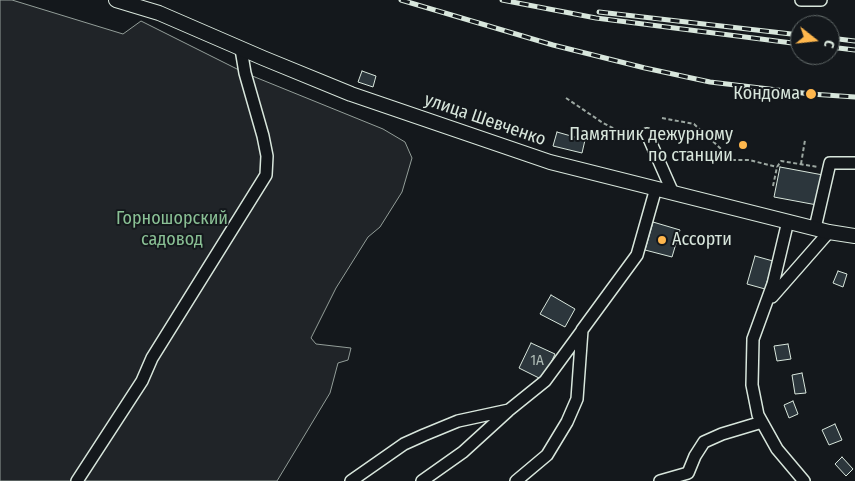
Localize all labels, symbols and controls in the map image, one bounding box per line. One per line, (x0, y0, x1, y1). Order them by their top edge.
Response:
north arrow (790, 15, 840, 65)
text: С (820, 38, 838, 50)
place label: Кондома (733, 83, 800, 105)
marker: Кондома (804, 87, 818, 101)
street label: улица Шевченко (421, 89, 549, 151)
place label: Памятник дежурному по станции (569, 124, 733, 166)
marker: Памятник дежурному по станции (737, 139, 749, 151)
park label: Горношорский садовод (116, 208, 228, 250)
place label: Ассорти (672, 229, 732, 251)
marker: Ассорти (656, 234, 668, 246)
house number: 1А (530, 352, 544, 370)

